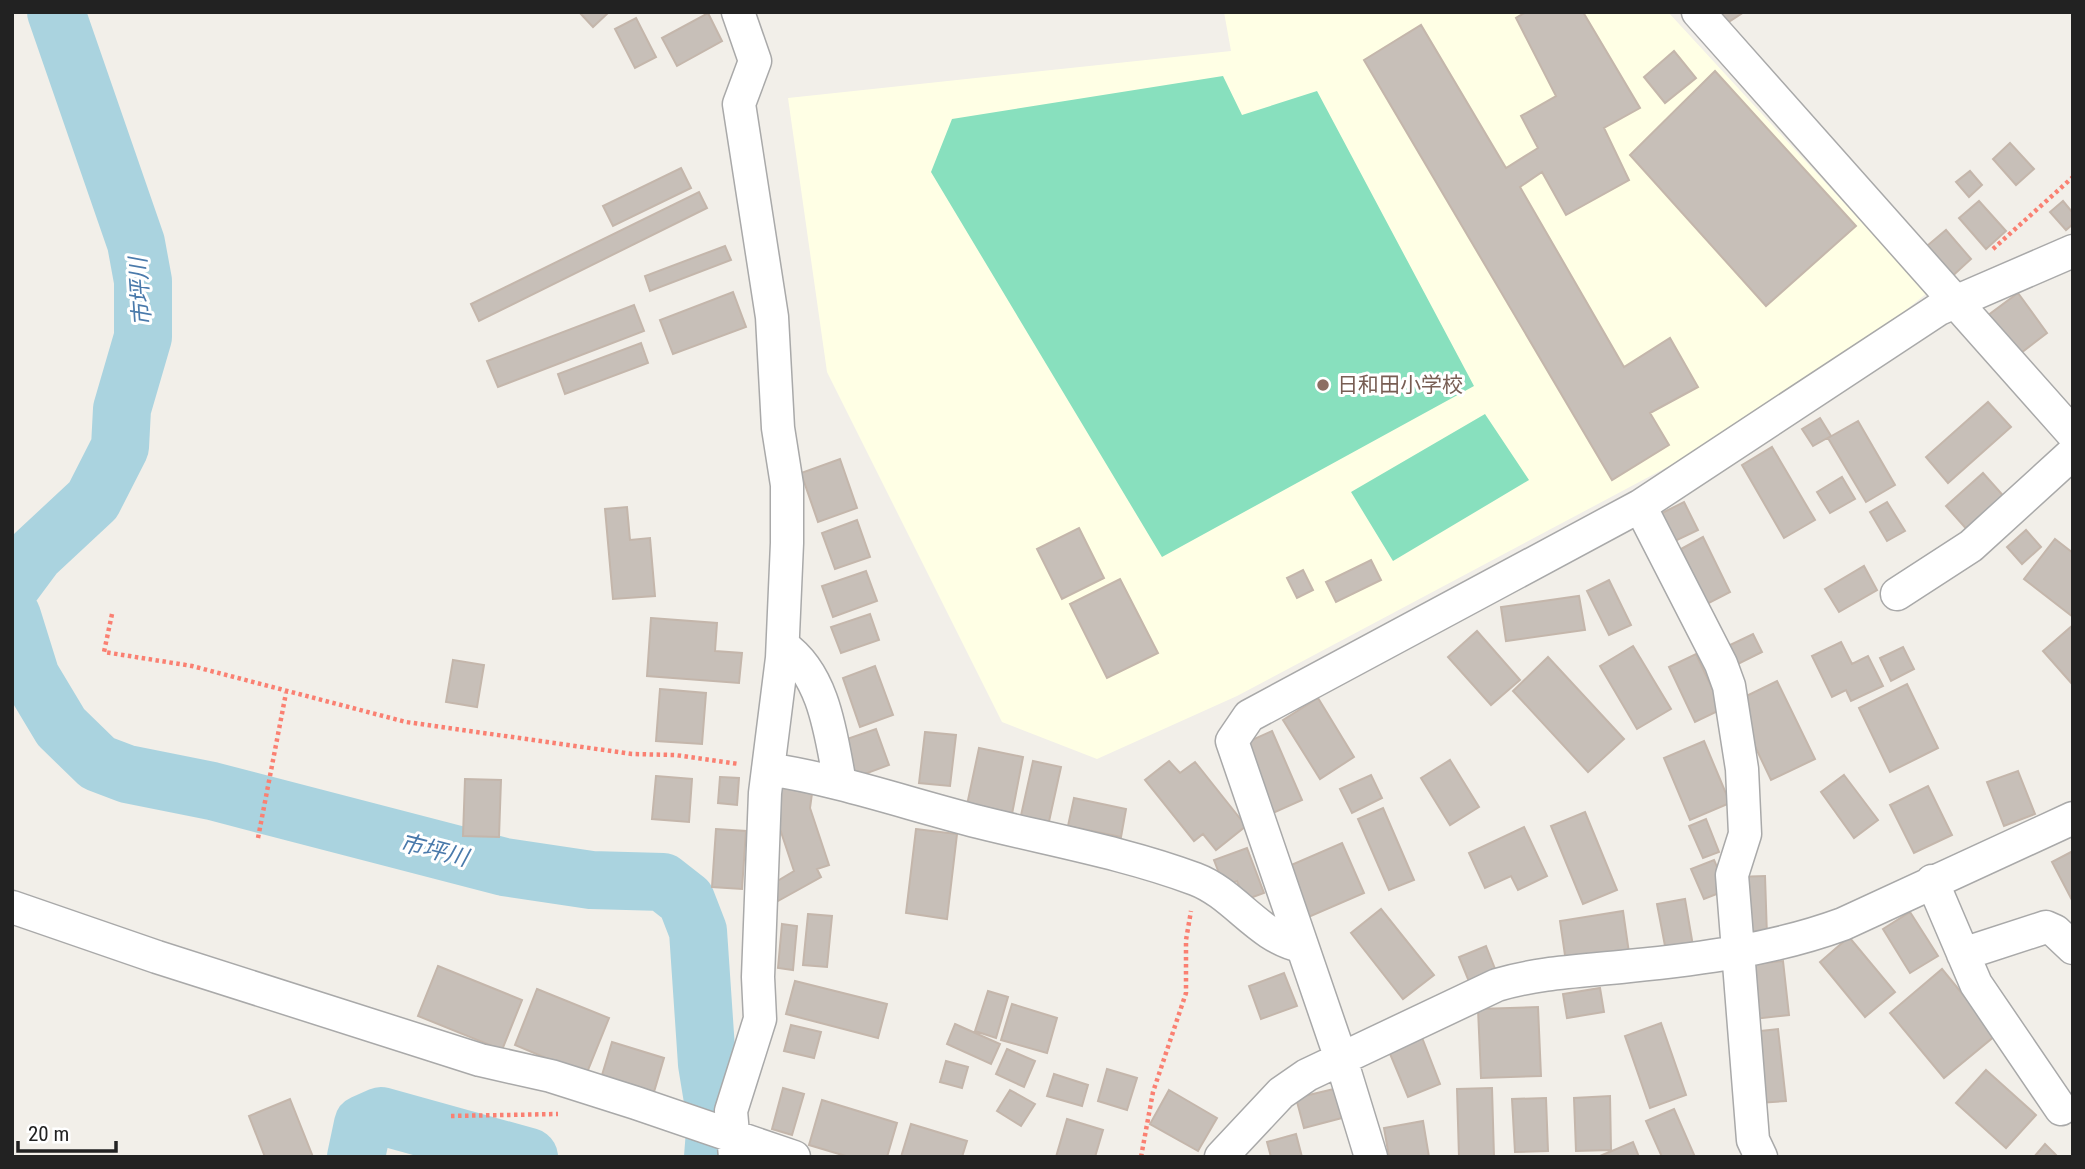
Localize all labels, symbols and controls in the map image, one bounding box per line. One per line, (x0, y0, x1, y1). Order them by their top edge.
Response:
water label: 市坪川 (124, 254, 156, 327)
place label: 日和田小学校 (1337, 373, 1463, 397)
marker: 日和田小学校 (1315, 377, 1331, 393)
water label: 市坪川 (397, 829, 474, 873)
scale bar (18, 1110, 116, 1154)
text: 20 m (28, 1122, 69, 1146)

